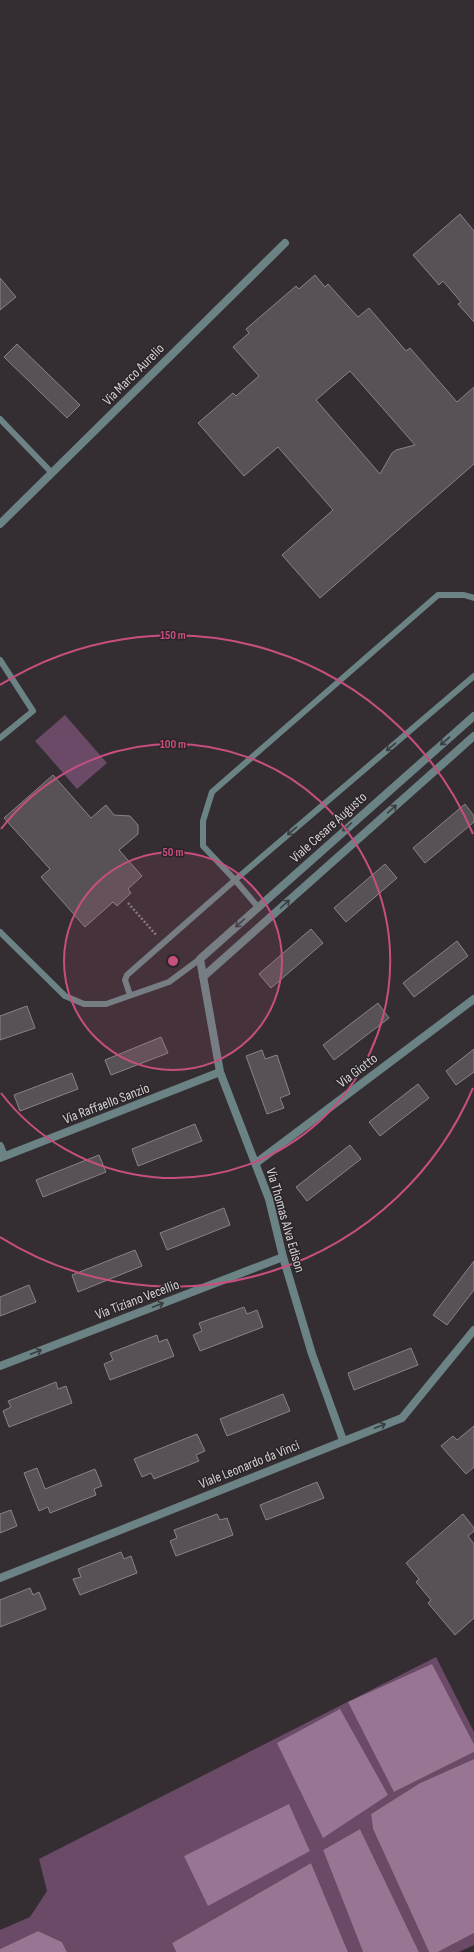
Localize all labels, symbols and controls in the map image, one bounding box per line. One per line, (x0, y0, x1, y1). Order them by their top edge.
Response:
street label: Via Marco Aurelio (99, 340, 168, 409)
text: 150 m (160, 628, 186, 643)
text: 100 m (160, 737, 186, 752)
one-way arrow (439, 737, 450, 746)
one-way arrow (386, 742, 396, 752)
street label: Viale Cesare Augusto (286, 788, 370, 866)
one-way arrow (387, 804, 397, 813)
one-way arrow (342, 823, 352, 832)
one-way arrow (287, 827, 297, 836)
text: 50 m (163, 845, 183, 860)
one-way arrow (279, 900, 290, 909)
one-way arrow (234, 919, 245, 928)
centre of rings (166, 954, 180, 968)
street label: Via Giotto (334, 1050, 381, 1091)
street label: Via Raffaello Sanzio (61, 1079, 152, 1128)
street label: Via Thomas Alva Edison (262, 1166, 309, 1274)
street label: Via Tiziano Vecellio (93, 1276, 182, 1323)
one-way arrow (151, 1301, 163, 1309)
one-way arrow (30, 1348, 42, 1356)
one-way arrow (374, 1422, 386, 1430)
street label: Viale Leonardo da Vinci (196, 1437, 302, 1492)

